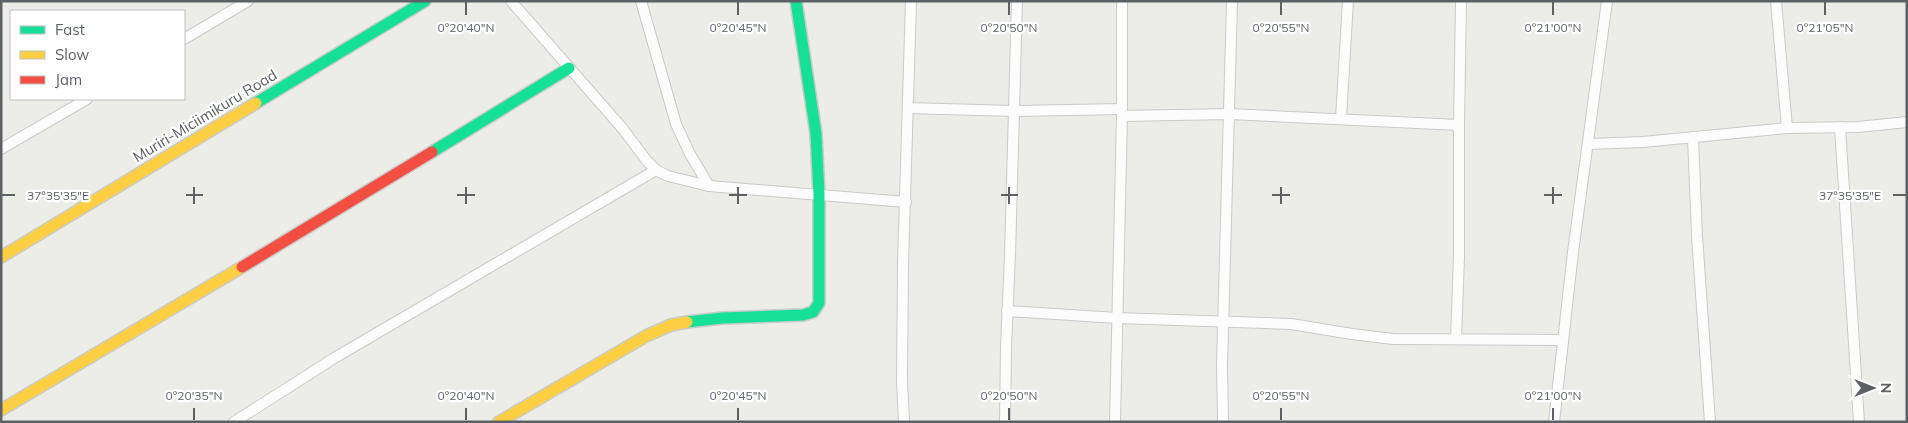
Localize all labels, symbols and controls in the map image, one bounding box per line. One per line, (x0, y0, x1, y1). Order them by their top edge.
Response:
legend (10, 10, 185, 100)
text: Fast (55, 20, 85, 39)
text: 0°20'40"N (438, 20, 494, 35)
text: 0°20'45"N (710, 20, 766, 35)
text: 0°20'50"N (981, 20, 1037, 35)
text: 0°20'55"N (1253, 20, 1309, 35)
text: 0°21'00"N (1525, 20, 1581, 35)
text: 0°21'05"N (1797, 20, 1853, 35)
text: Slow (55, 45, 89, 64)
street label: Muriri-Miciimikuru Road (129, 65, 280, 166)
text: Jam (55, 70, 82, 89)
text: 37°35'35"E (27, 188, 89, 203)
text: 37°35'35"E (1819, 188, 1881, 203)
north arrow (1848, 363, 1898, 413)
text: N (1877, 383, 1895, 393)
text: 0°20'35"N (166, 388, 222, 403)
text: 0°20'40"N (438, 388, 494, 403)
text: 0°20'45"N (710, 388, 766, 403)
text: 0°20'50"N (981, 388, 1037, 403)
text: 0°20'55"N (1253, 388, 1309, 403)
text: 0°21'00"N (1525, 388, 1581, 403)

